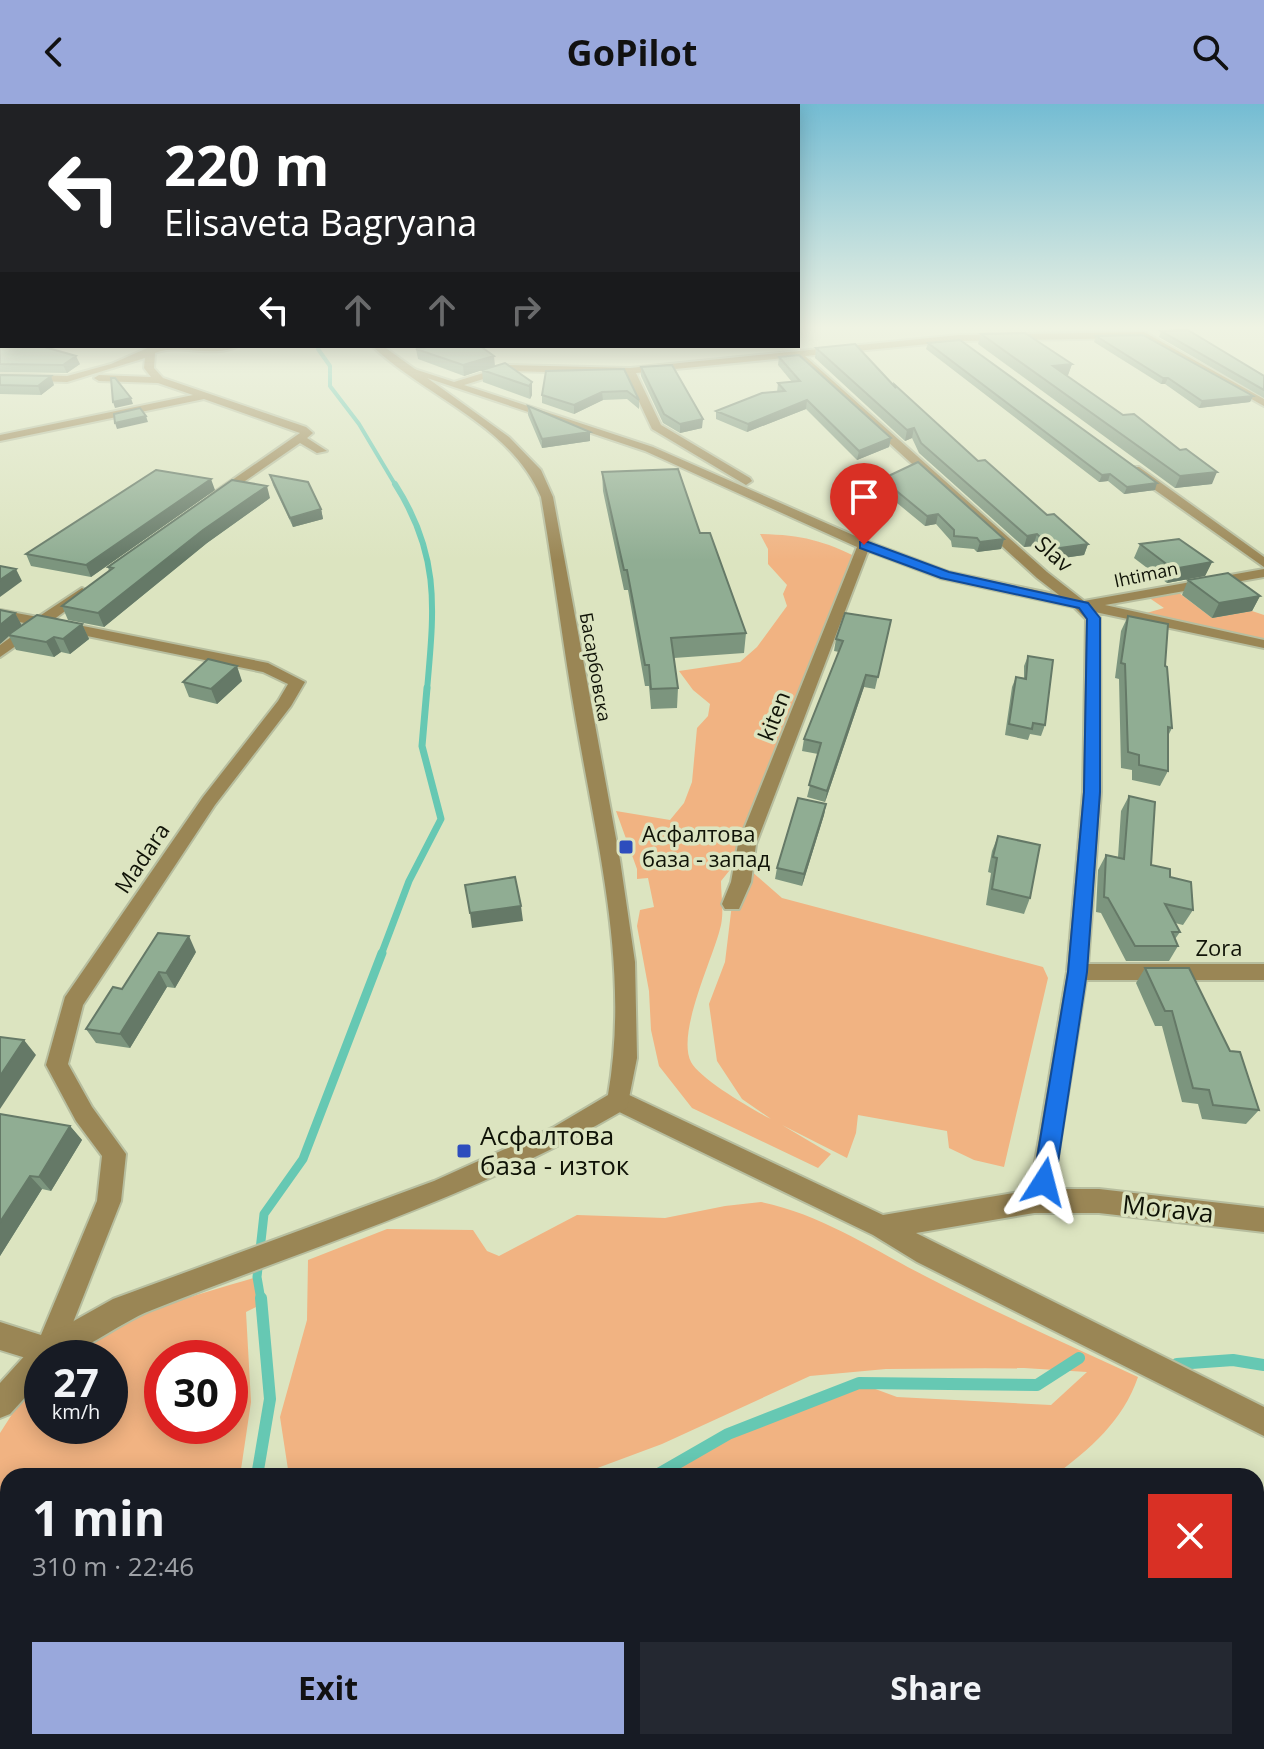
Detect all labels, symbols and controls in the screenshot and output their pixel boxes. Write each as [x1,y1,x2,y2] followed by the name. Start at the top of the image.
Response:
[567,28,697,77] text: GoPilot
[32,30,76,74] icon: back
[1188,30,1232,74] icon: search
[164,126,330,202] text: 220 m
[32,136,136,240] icon: left
[164,198,477,247] text: Elisaveta Bagryana
[252,288,296,332] icon: left
[336,288,380,332] icon: ahead
[420,288,464,332] icon: ahead
[504,288,548,332] icon: right
[830,463,898,545] pin
[842,475,886,519] icon: arrive
[1029,528,1080,578] street label: Slav
[1112,556,1180,592] street label: Ihtiman
[575,610,617,723] street label: Басарбовска
[750,687,796,745] street label: kiten
[107,816,176,899] street label: Madara
[642,818,770,873] place label: Асфалтова база - запад
[617,838,635,856] marker: Асфалтова база - запад
[1195,932,1243,962] street label: Zora
[480,1117,630,1183] place label: Асфалтова база - изток
[1002,1140,1086,1224] position arrow
[455,1142,473,1160] marker: Асфалтова база - изток
[1121,1185,1216,1231] street label: Morava
[144,1340,248,1444] speed limit sign: 30
[53,1354,99,1409] text: 27
[52,1398,100,1425] text: km/h
[32,1485,165,1550] text: 1 min
[1148,1494,1232,1578] button: close
[32,1548,194,1584] text: 310 m · 22:46
[32,1642,624,1734] button: Exit
[640,1642,1232,1734] button: Share

